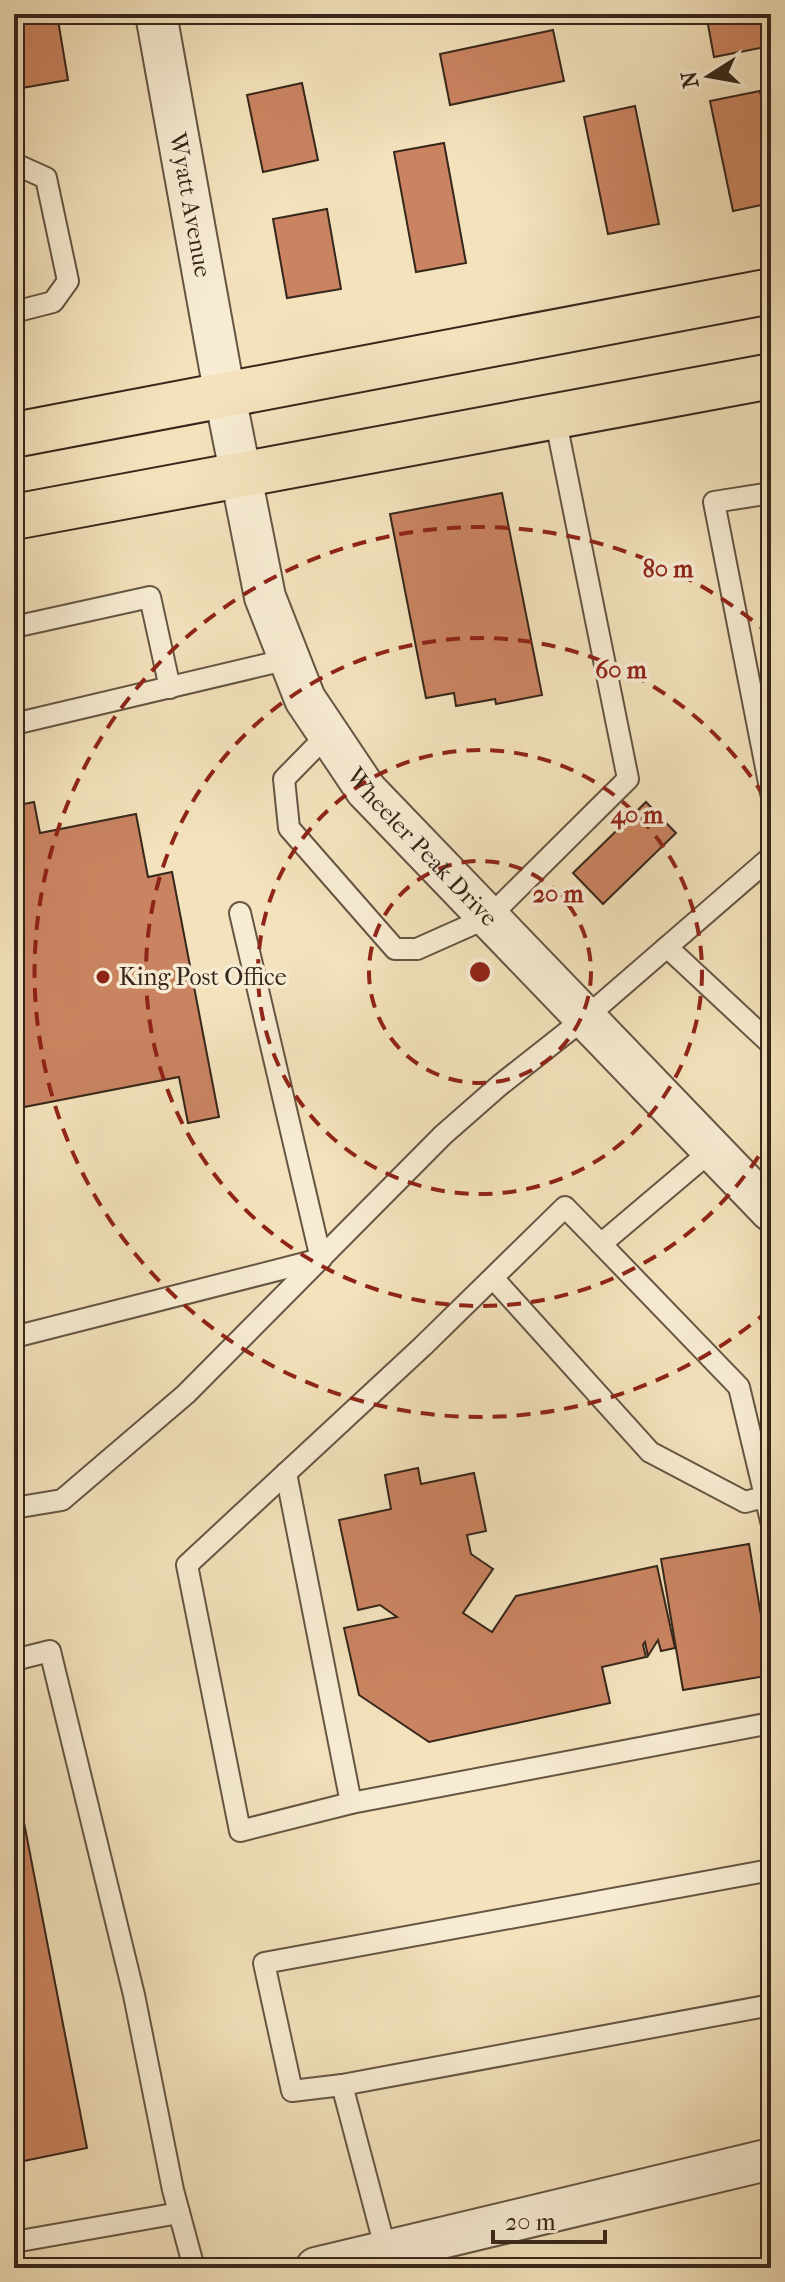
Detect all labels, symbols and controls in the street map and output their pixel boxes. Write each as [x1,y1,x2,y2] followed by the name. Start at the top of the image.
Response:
[669,36,749,116] north arrow
[676,69,705,90] text: N
[164,129,217,280] street label: Wyatt Avenue
[643,555,694,583] text: 80 m
[595,656,648,684] text: 60 m
[340,761,503,932] street label: Wheeler Peak Drive
[610,801,664,830] text: 40 m
[533,880,584,908] text: 20 m
[466,958,494,986] centre of rings
[119,963,287,991] place label: King Post Office
[94,968,112,986] marker: King Post Office
[493,2194,605,2244] scale bar
[505,2208,556,2236] text: 20 m

